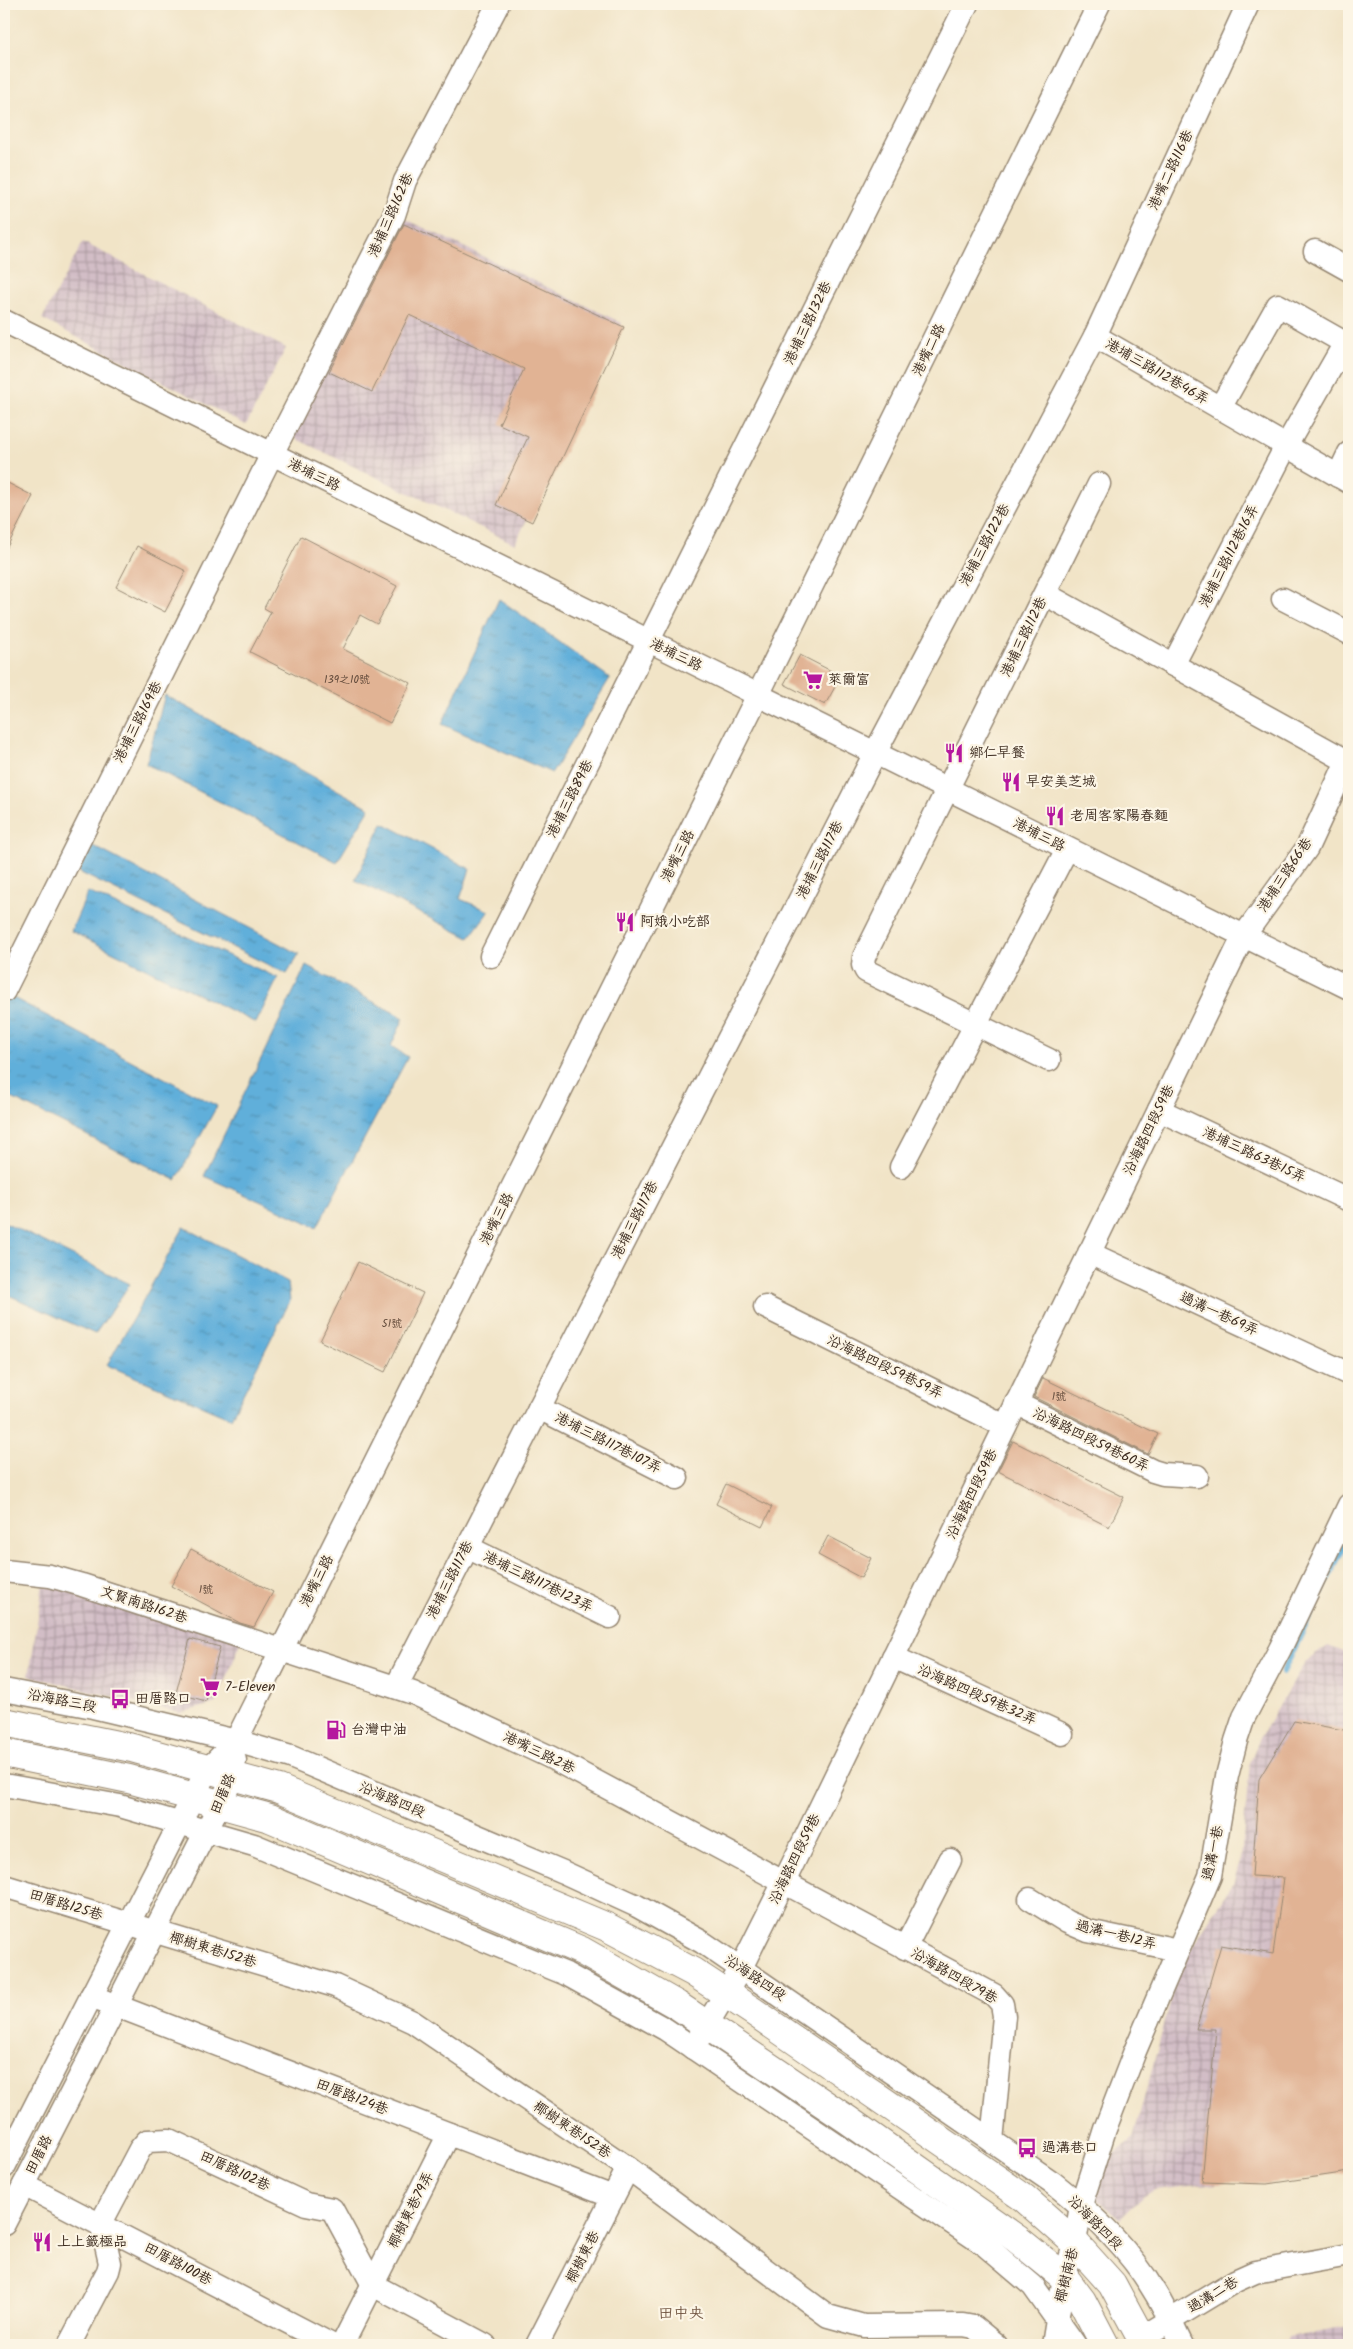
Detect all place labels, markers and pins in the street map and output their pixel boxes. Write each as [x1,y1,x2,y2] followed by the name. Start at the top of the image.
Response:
[802,669,824,691] supermarket icon: 萊爾富
[828,669,870,691] place label: 萊爾富
[943,742,965,764] restaurant icon: 鄉仁早餐
[969,742,1025,764] place label: 鄉仁早餐
[1000,771,1022,793] restaurant icon: 早安美芝城
[1026,771,1096,793] place label: 早安美芝城
[1044,805,1066,827] restaurant icon: 老周客家陽春麵
[1070,805,1168,827] place label: 老周客家陽春麵
[614,911,636,933] restaurant icon: 阿娥小吃部
[640,911,710,933] place label: 阿娥小吃部
[199,1676,221,1698] supermarket icon: 7-Eleven
[225,1676,275,1698] place label: 7-Eleven
[109,1688,131,1710] bus stop icon: 田厝路口
[135,1688,191,1710] place label: 田厝路口
[325,1719,347,1741] fuel station icon: 台灣中油
[351,1719,407,1741] place label: 台灣中油
[1016,2137,1038,2159] bus stop icon: 過溝巷口
[1042,2137,1098,2159] place label: 過溝巷口
[31,2231,53,2253] restaurant icon: 上上籤極品
[57,2231,127,2253] place label: 上上籤極品

